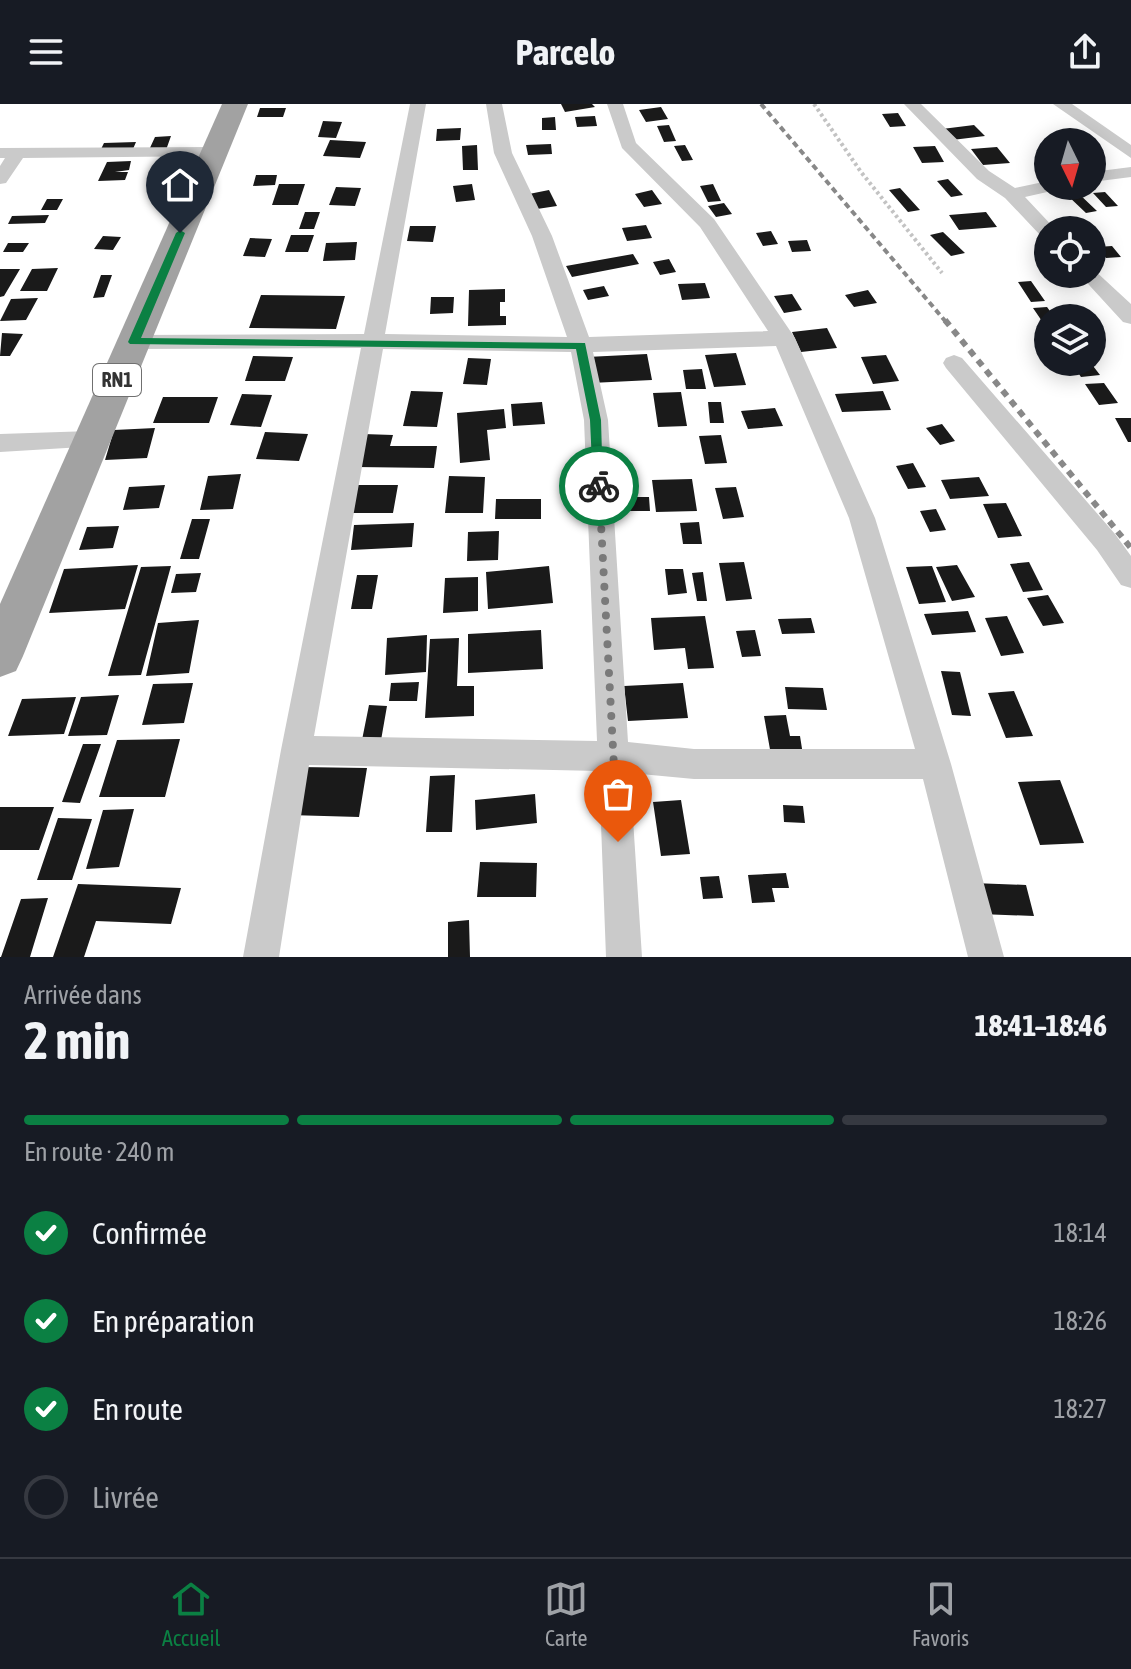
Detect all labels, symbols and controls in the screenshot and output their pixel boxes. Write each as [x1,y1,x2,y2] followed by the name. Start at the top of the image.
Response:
[24,30,68,74] icon: menu
[1063,30,1107,74] icon: share
[515,31,616,73] text: Parcelo
[1034,128,1106,200] north arrow
[1034,128,1106,376] map controls
[146,151,214,233] pin
[158,163,202,207] icon: home
[1034,216,1106,288] button: locate
[1034,304,1106,376] button: layers
[93,364,141,396] road number: RN1
[559,446,639,526] courier
[577,464,621,508] icon: bike
[584,760,652,842] pin
[596,772,640,816] icon: bag
[24,980,142,1010] text: Arrivée dans
[975,1008,1107,1042] text: 18:41–18:46
[24,1010,130,1070] text: 2 min
[24,1137,174,1167] text: En route · 240 m
[24,1211,68,1255] icon: check
[92,1216,207,1250] text: Confirmée
[1053,1218,1107,1248] text: 18:14
[24,1299,68,1343] icon: check
[92,1304,255,1338] text: En préparation
[1053,1306,1107,1336] text: 18:26
[24,1387,68,1431] icon: check
[92,1392,183,1426] text: En route
[1053,1394,1107,1424] text: 18:27
[92,1480,159,1514] text: Livrée
[162,1577,220,1651] tab: Accueil
[544,1577,588,1651] tab: Carte
[912,1577,969,1651] tab: Favoris

